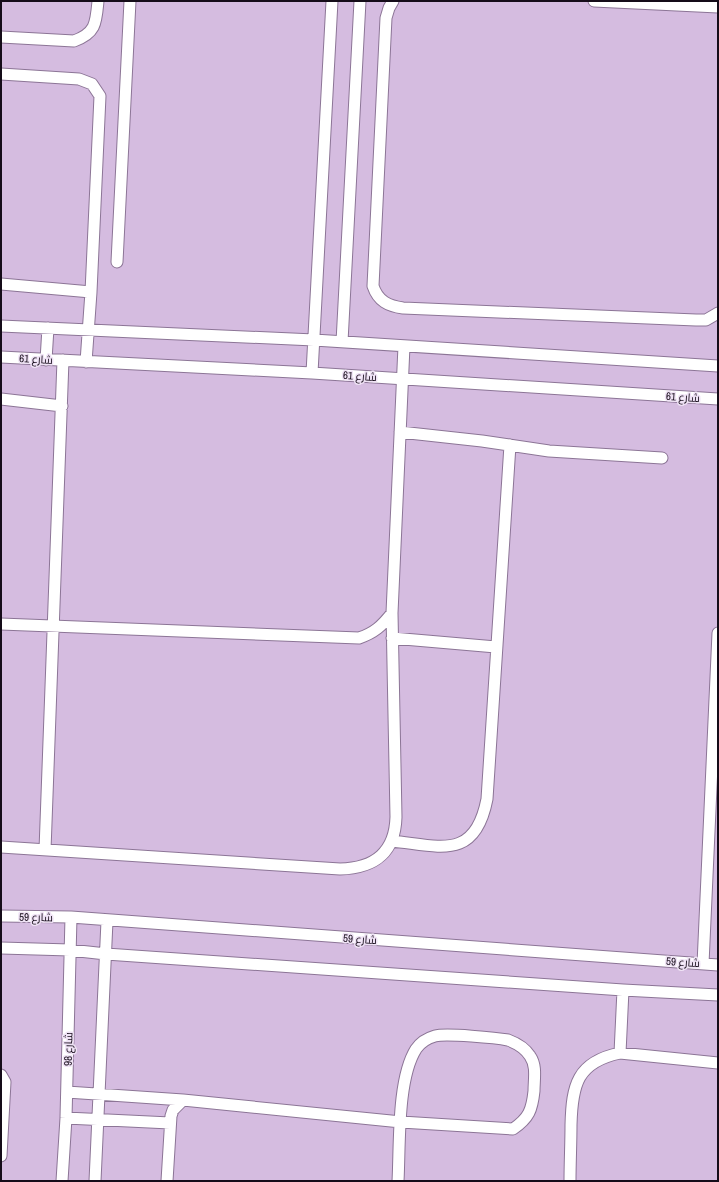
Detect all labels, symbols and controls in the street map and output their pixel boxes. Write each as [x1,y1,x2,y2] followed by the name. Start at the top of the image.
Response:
[19,351,53,368] street label: شارع 61
[343,368,377,385] street label: شارع 61
[666,389,700,406] street label: شارع 61
[19,910,53,925] street label: شارع 59
[343,931,377,948] street label: شارع 59
[666,954,700,971] street label: شارع 59
[61,1032,76,1066] street label: شارع 98

